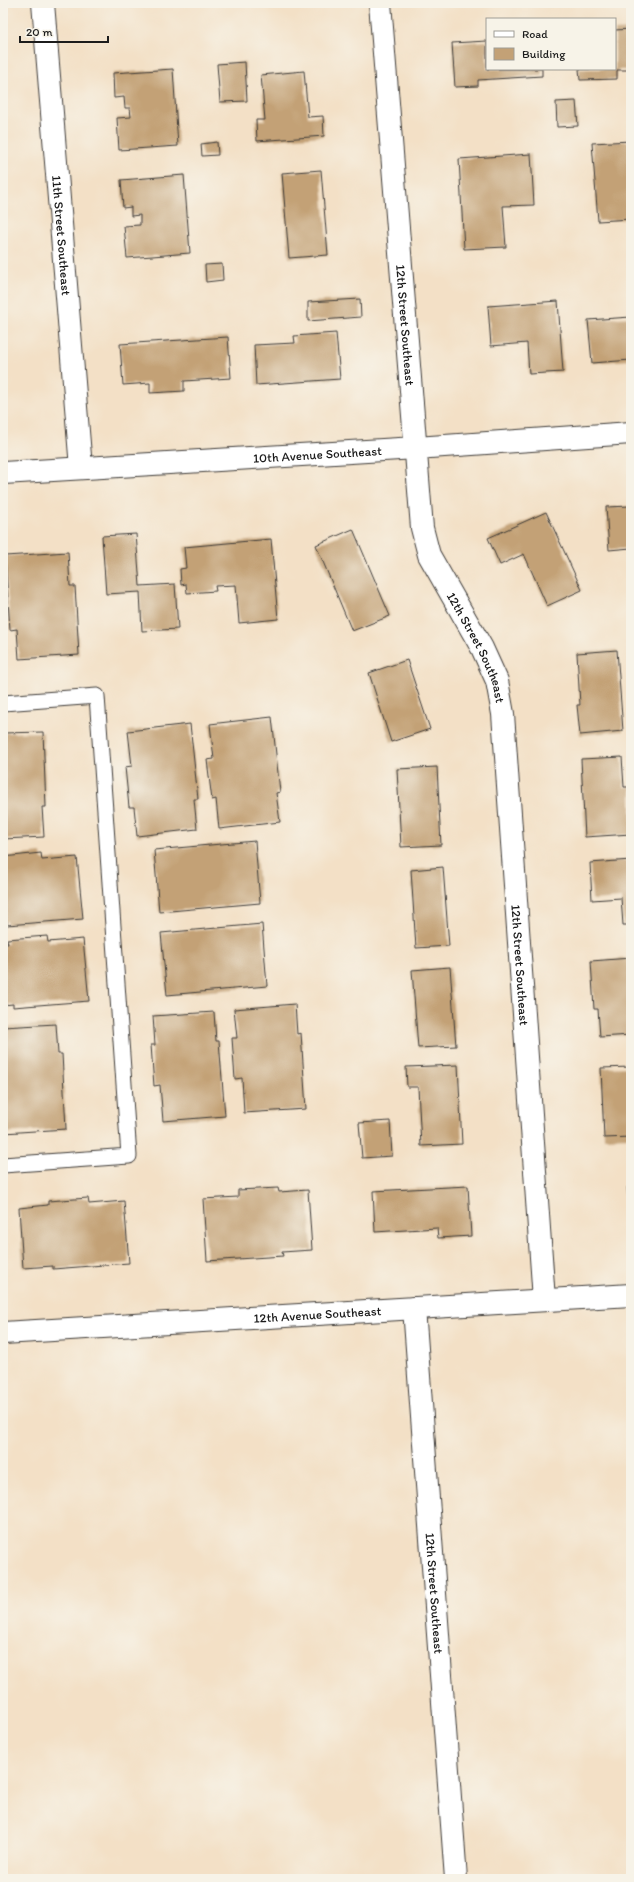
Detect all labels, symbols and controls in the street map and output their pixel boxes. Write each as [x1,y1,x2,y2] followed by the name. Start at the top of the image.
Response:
[20,18,108,44] scale bar
[486,18,616,70] legend
[26,25,53,39] text: 20 m
[522,27,548,41] text: Road
[522,47,566,61] text: Building
[50,174,74,296] street label: 11th Street Southeast
[393,264,418,386] street label: 12th Street Southeast
[252,443,382,465] street label: 10th Avenue Southeast
[444,589,508,704] street label: 12th Street Southeast
[509,904,532,1026] street label: 12th Street Southeast
[253,1303,382,1325] street label: 12th Avenue Southeast
[423,1532,447,1655] street label: 12th Street Southeast

